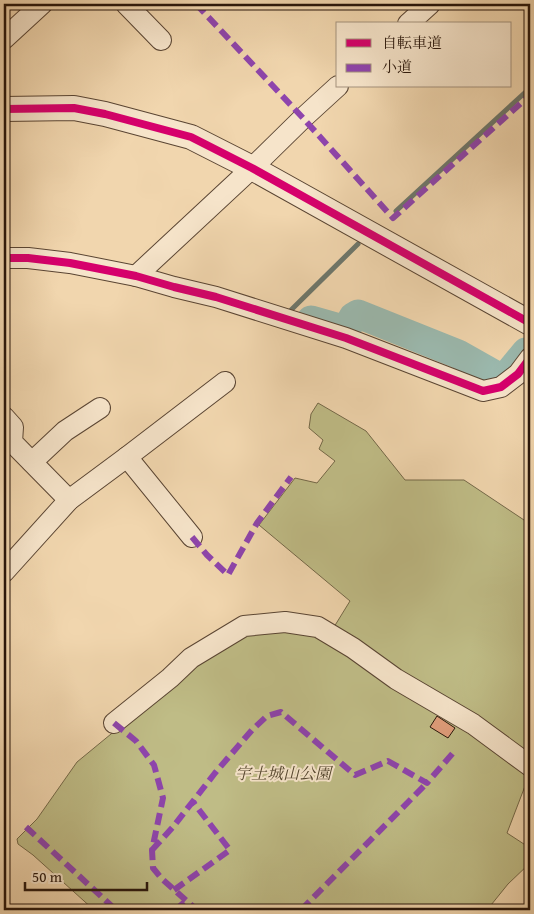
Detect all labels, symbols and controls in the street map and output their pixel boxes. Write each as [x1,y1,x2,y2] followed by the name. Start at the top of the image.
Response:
[336,22,512,88] legend
[382,32,442,53] text: 自転車道
[382,56,412,77] text: 小道
[235,761,334,785] park label: 宇土城山公園
[25,859,148,891] scale bar
[32,866,63,887] text: 50 m

